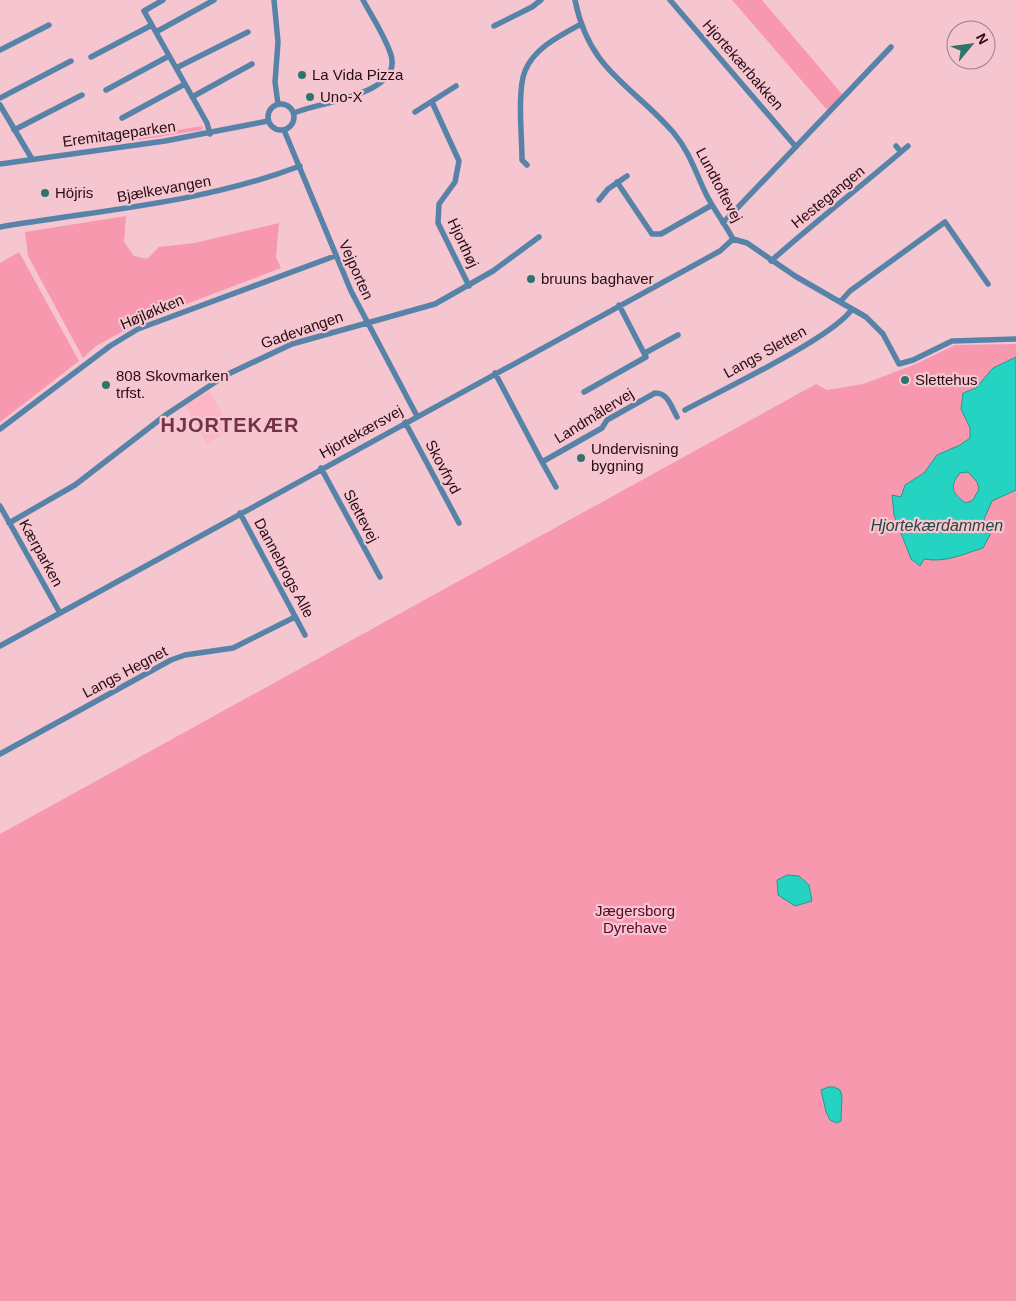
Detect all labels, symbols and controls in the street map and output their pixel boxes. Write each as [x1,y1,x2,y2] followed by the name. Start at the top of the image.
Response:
[699,16,787,113] street label: Hjortekærbakken
[946,20,996,70] north arrow
[973,30,992,47] text: N
[312,66,404,83] place label: La Vida Pizza
[296,69,308,81] marker: La Vida Pizza
[320,88,363,105] place label: Uno-X
[304,91,316,103] marker: Uno-X
[61,117,177,150] street label: Eremitageparken
[693,145,746,225] street label: Lundtoftevej
[788,162,868,231] street label: Hestegangen
[116,172,212,205] street label: Bjælkevangen
[55,184,93,201] place label: Höjris
[39,187,51,199] marker: Höjris
[445,215,482,270] street label: Hjorthøj
[336,237,377,302] street label: Vejporten
[541,270,654,287] place label: bruuns baghaver
[525,273,537,285] marker: bruuns baghaver
[117,291,186,333] street label: Højløkken
[258,308,345,352] street label: Gadevangen
[721,322,809,381] street label: Langs Sletten
[116,367,229,401] place label: 808 Skovmarken trfst.
[915,371,978,388] place label: Slettehus
[899,374,911,386] marker: Slettehus
[100,379,112,391] marker: 808 Skovmarken trfst.
[551,385,636,447] street label: Landmålervej
[316,402,405,461] street label: Hjortekærsvej
[160,414,300,436] district label: HJORTEKÆR
[422,437,465,497] street label: Skovfryd
[591,440,679,474] place label: Undervisning bygning
[575,452,587,464] marker: Undervisning bygning
[340,486,382,545] street label: Slettevej
[251,515,318,620] street label: Dannebrogs Alle
[16,516,67,589] street label: Kærparken
[871,517,1003,534] water label: Hjortekærdammen
[80,642,171,701] street label: Langs Hegnet
[595,902,675,936] park label: Jægersborg Dyrehave

